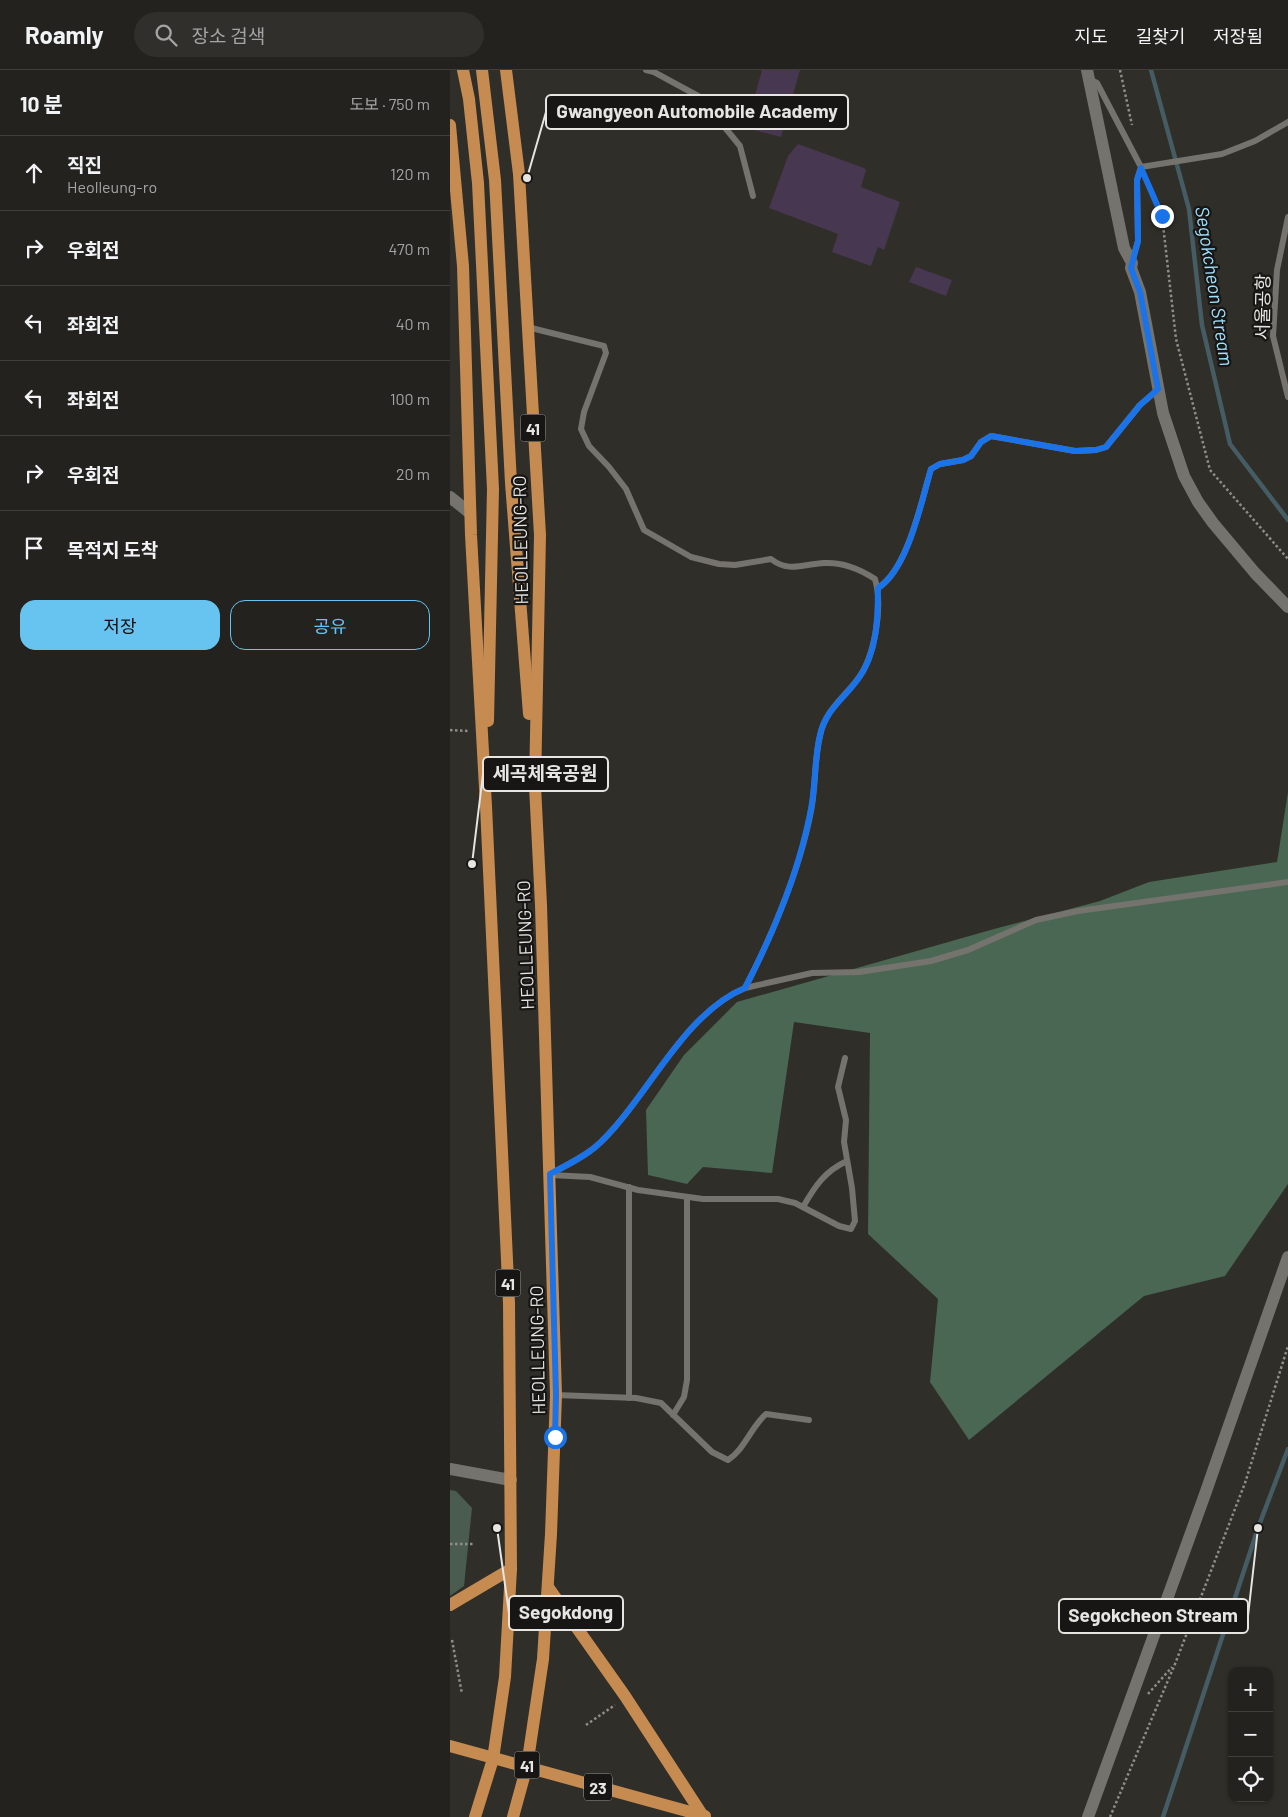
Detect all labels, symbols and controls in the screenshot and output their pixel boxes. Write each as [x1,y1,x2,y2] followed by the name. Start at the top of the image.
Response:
[134,12,484,57] search box
[25,20,104,49] text: Roamly
[152,21,180,49] icon: search
[192,24,265,47] text: 장소 검색
[1075,25,1108,47] text: 지도
[1136,25,1185,47] text: 길찾기
[1213,25,1263,47] text: 저장됨
[20,91,63,116] text: 10 분
[350,94,430,113] text: 도보 · 750 m
[546,95,848,129] callout: Gwangyeon Automobile Academy
[556,99,838,122] text: Gwangyeon Automobile Academy
[67,153,102,176] text: 직진
[20,159,48,187] icon: ahead
[390,164,430,183] text: 120 m
[67,177,157,196] text: Heolleung-ro
[1191,204,1239,368] water label: Segokcheon Stream
[1151,205,1174,228] route end
[20,234,48,262] icon: right
[67,238,119,261] text: 우회전
[389,239,430,258] text: 470 m
[1250,274,1274,340] street label: 서울공항
[20,309,48,337] icon: left
[67,313,119,336] text: 좌회전
[396,314,430,333] text: 40 m
[20,384,48,412] icon: left
[67,388,119,411] text: 좌회전
[390,389,430,408] text: 100 m
[520,414,546,442] road number: 41
[20,459,48,487] icon: right
[67,463,119,486] text: 우회전
[396,464,430,483] text: 20 m
[508,475,532,605] street label: HEOLLEUNG-RO
[20,534,48,562] icon: arrive
[67,538,158,561] text: 목적지 도착
[20,600,220,650] button: 저장
[230,600,430,650] button: 공유
[483,757,608,791] callout: 세곡체육공원
[493,761,597,784] text: 세곡체육공원
[512,880,538,1010] street label: HEOLLEUNG-RO
[496,1270,520,1296] road number: 41
[525,1285,549,1415] street label: HEOLLEUNG-RO
[544,1426,567,1449] route start
[509,1596,623,1630] callout: Segokdong
[1059,1599,1248,1633] callout: Segokcheon Stream
[519,1600,613,1623] text: Segokdong
[1068,1603,1238,1626] text: Segokcheon Stream
[1228,1667,1273,1802] map controls
[1228,1667,1273,1712] button: +
[1228,1712,1273,1757] button: −
[514,1752,540,1778] road number: 41
[1228,1757,1273,1802] button: locate
[584,1774,612,1800] road number: 23

